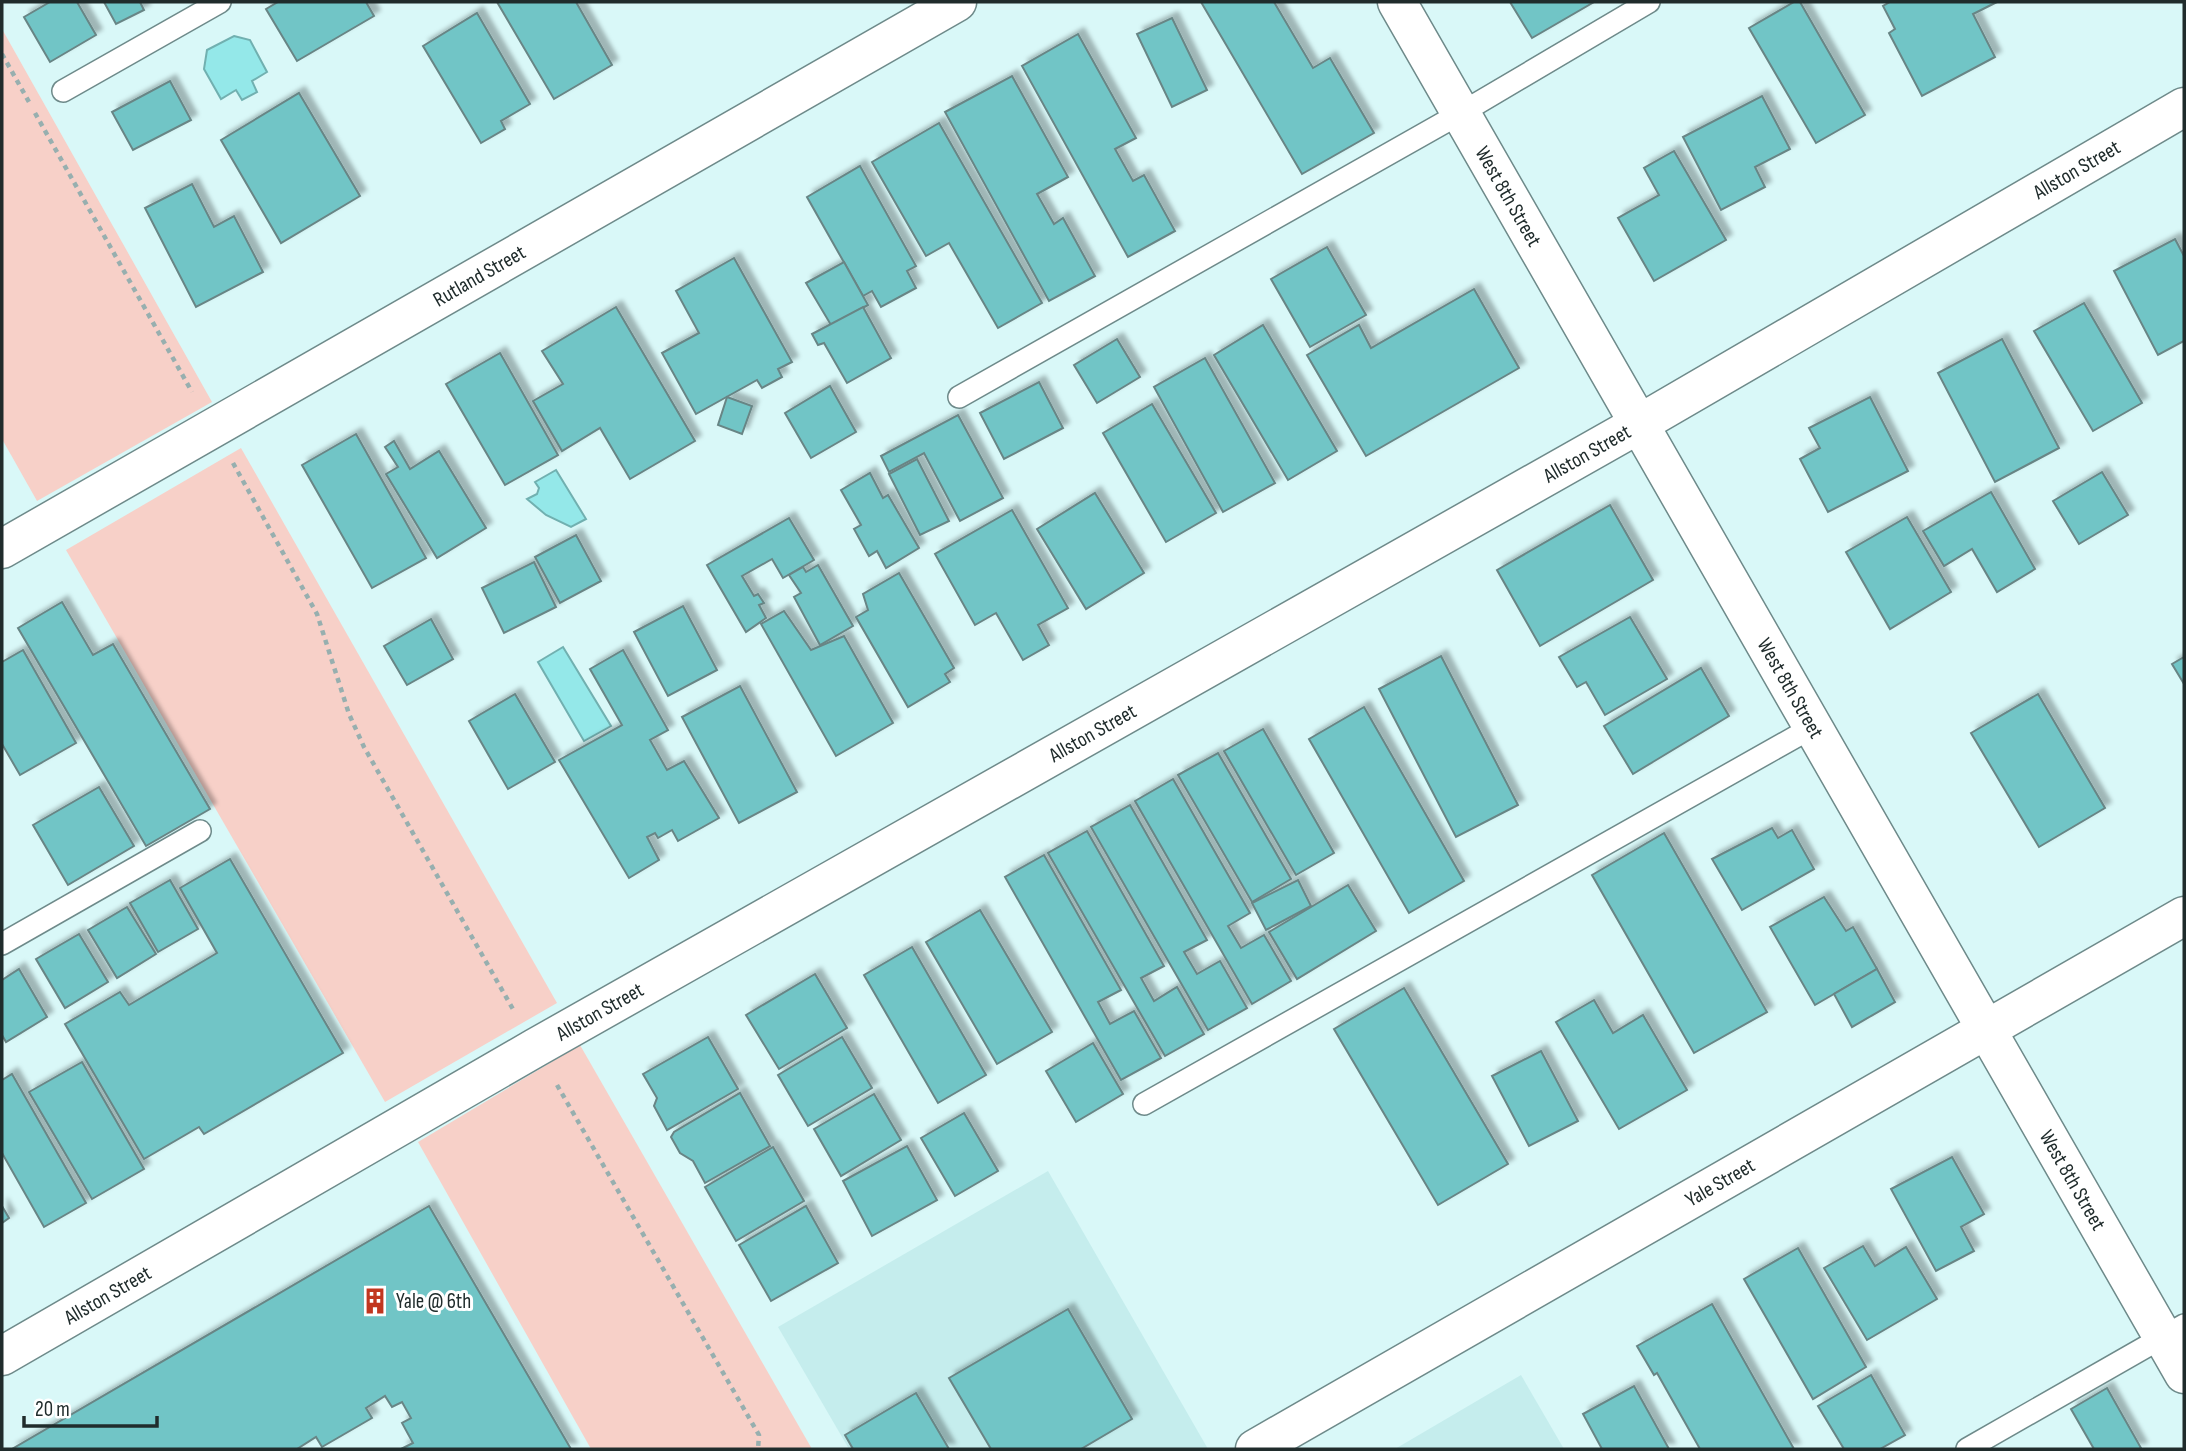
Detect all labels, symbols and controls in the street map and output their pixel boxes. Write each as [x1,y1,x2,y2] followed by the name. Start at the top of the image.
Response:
[2028,135,2125,205] street label: Allston Street
[1469,142,1547,251] street label: West 8th Street
[429,240,530,312] street label: Rutland Street
[1538,419,1635,489] street label: Allston Street
[1752,634,1829,743] street label: West 8th Street
[1044,699,1141,768] street label: Allston Street
[551,977,648,1047] street label: Allston Street
[2034,1126,2111,1235] street label: West 8th Street
[1681,1153,1759,1212] street label: Yale Street
[59,1260,156,1331] street label: Allston Street
[360,1286,390,1316] building icon: Yale @ 6th
[396,1289,471,1314] place label: Yale @ 6th
[24,1384,158,1428] scale bar
[35,1397,70,1422] text: 20 m

